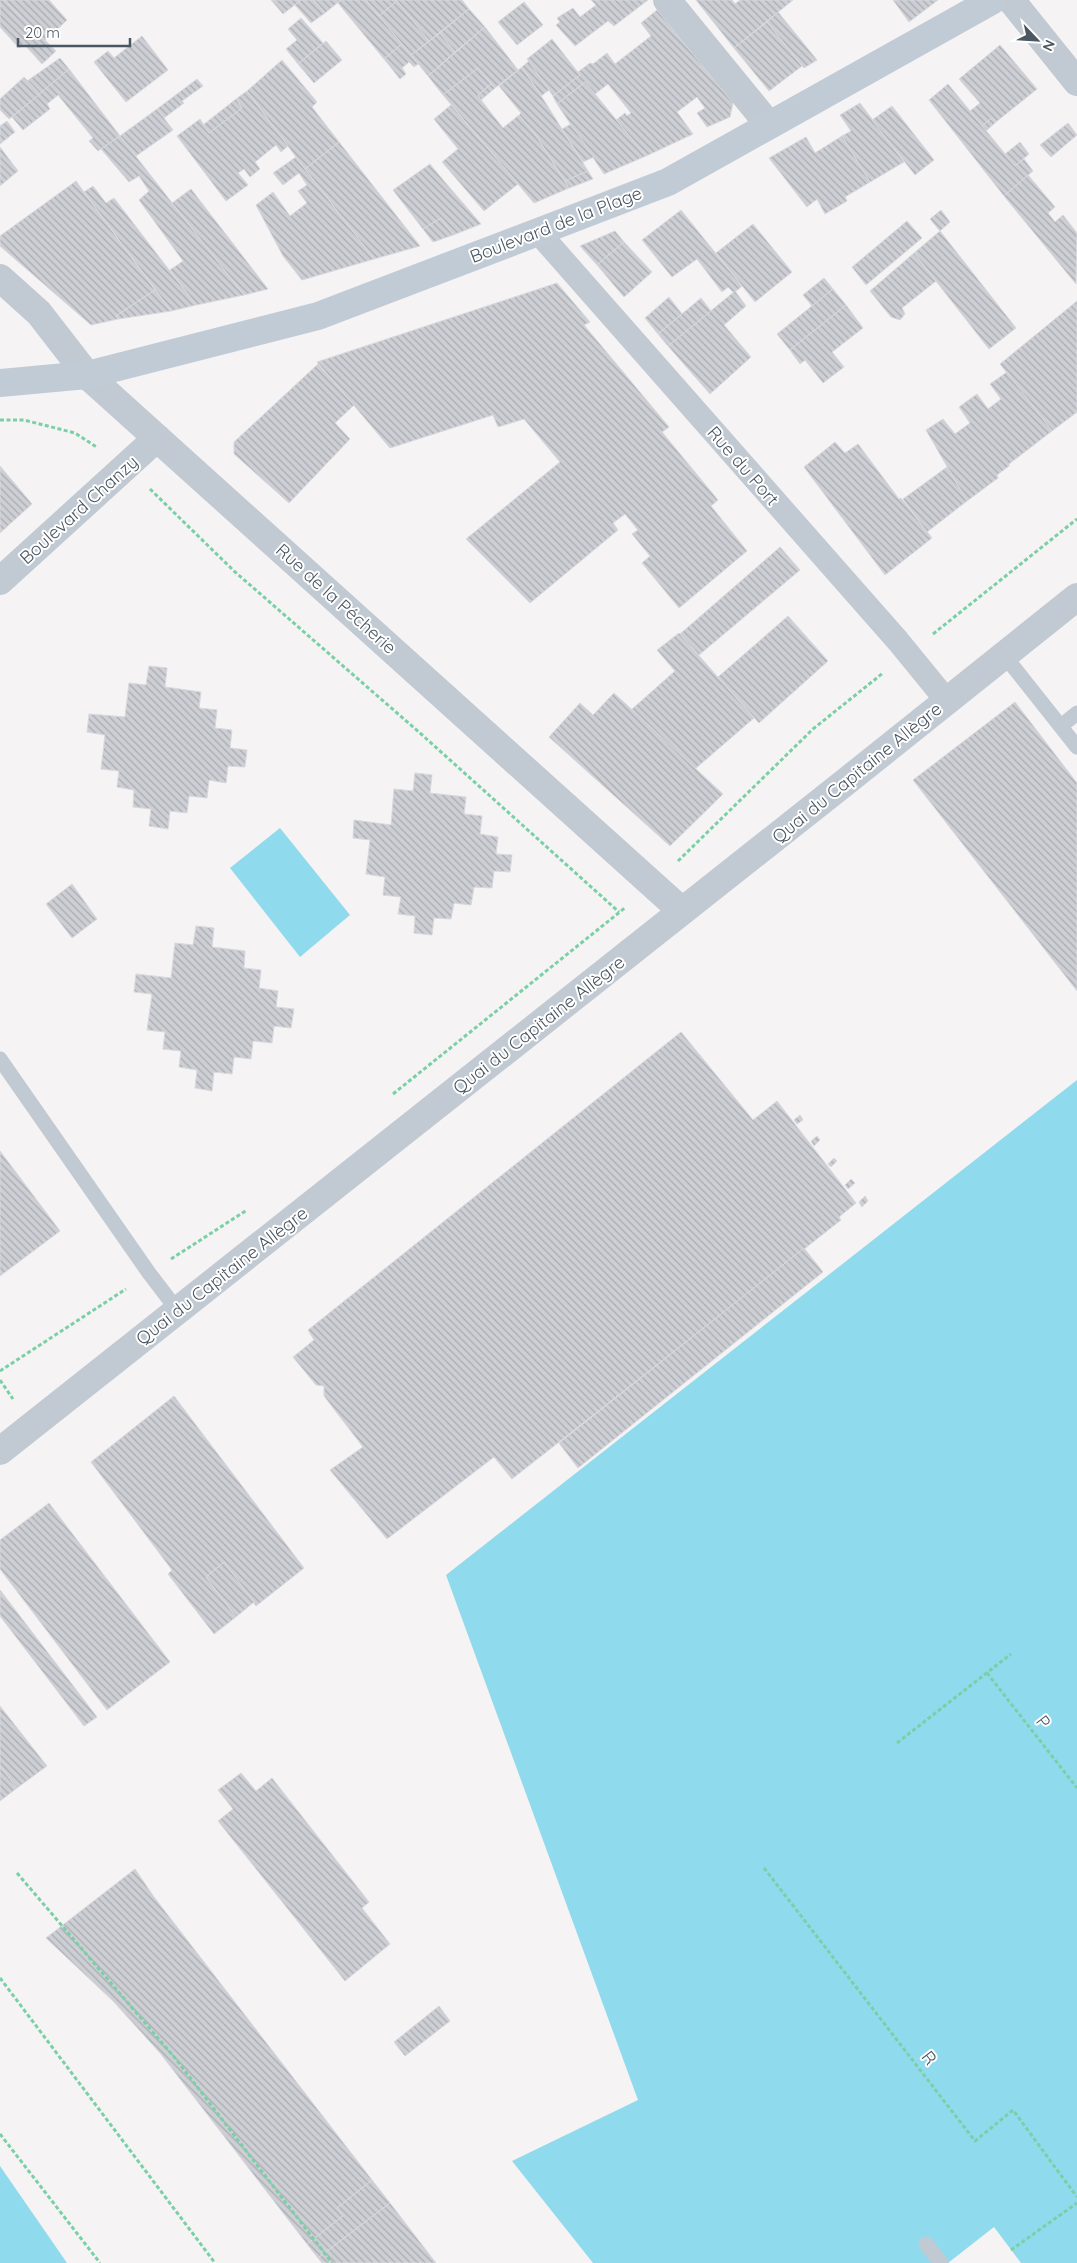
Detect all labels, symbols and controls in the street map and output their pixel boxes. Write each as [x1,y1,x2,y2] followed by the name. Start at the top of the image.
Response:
[18,15,130,47] scale bar
[1012,15,1062,65] north arrow
[25,23,60,42] text: 20 m
[1038,37,1059,54] text: N
[467,181,645,268] street label: Boulevard de la Plage
[703,421,784,510] street label: Rue du Port
[15,450,143,569] street label: Boulevard Chanzy
[271,538,401,659] street label: Rue de la Pécherie
[767,697,946,848] street label: Quai du Capitaine Allègre
[448,950,629,1099] street label: Quai du Capitaine Allègre
[131,1201,312,1350] street label: Quai du Capitaine Allègre
[1031,1710,1056,1733] street label: P
[917,2046,942,2070] street label: R

